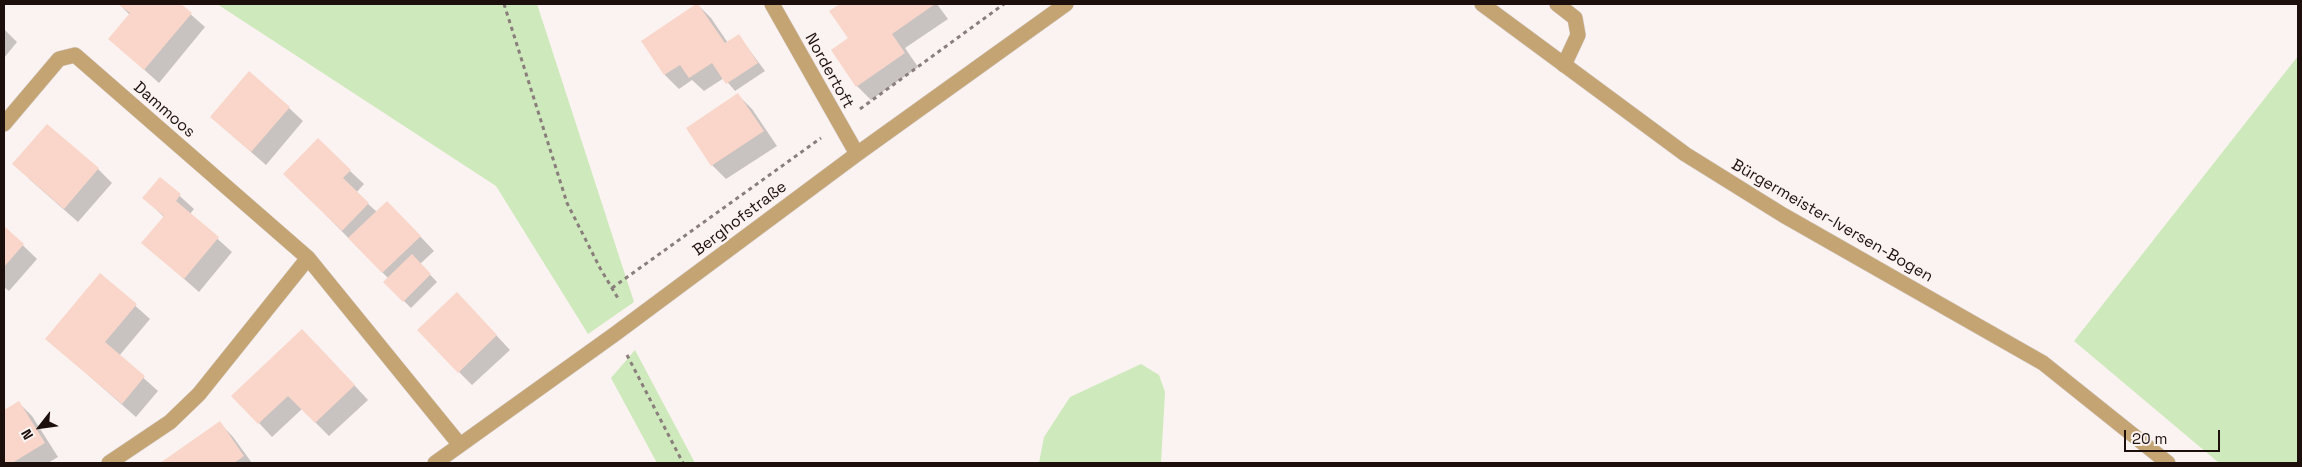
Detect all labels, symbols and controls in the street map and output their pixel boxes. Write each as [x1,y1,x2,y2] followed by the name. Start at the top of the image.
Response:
[801,30,857,112] street label: Nordertoft
[129,78,199,142] street label: Dammoos
[1728,155,1936,287] street label: Bürgermeister-Iversen-Bogen
[689,177,791,261] street label: Berghofstraße
[15,402,65,452] north arrow
[2127,420,2223,452] scale bar
[17,426,37,443] text: N
[2132,429,2167,448] text: 20 m

